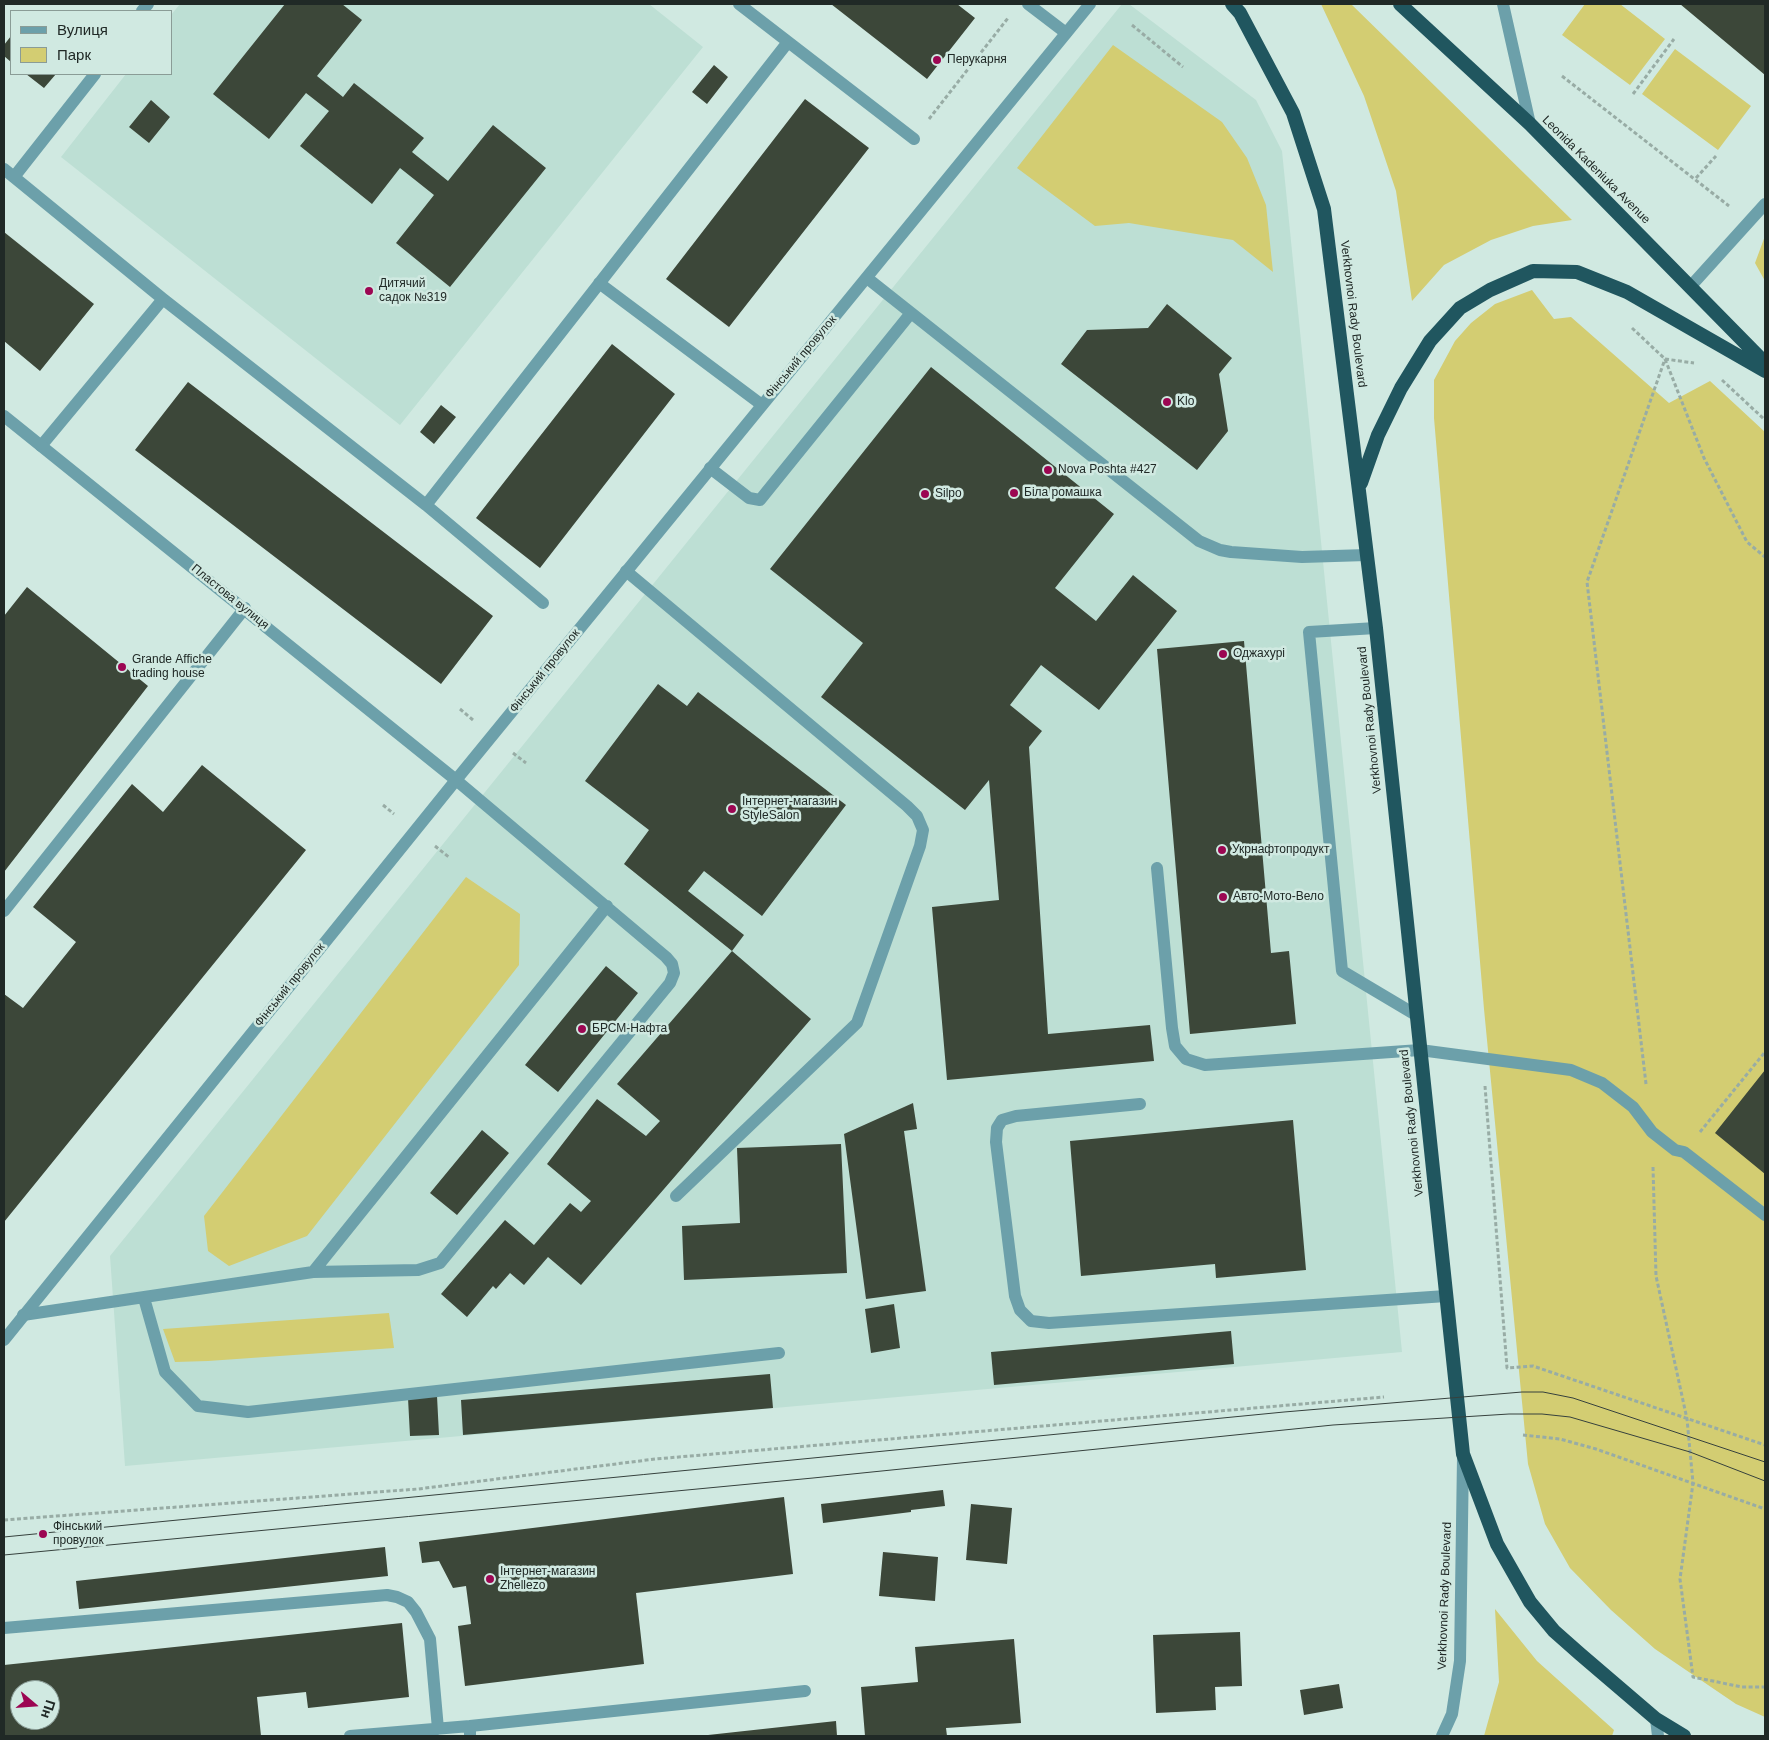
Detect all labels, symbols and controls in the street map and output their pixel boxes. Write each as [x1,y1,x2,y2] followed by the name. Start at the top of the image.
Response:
[10,10,172,75] legend
[57,21,108,38] text: Вулиця
[57,46,91,63] text: Парк
[947,53,1007,67] place label: Перукарня
[931,54,943,66] marker: Перукарня
[1539,113,1653,227] street label: Leonida Kadeniuka Avenue
[1337,240,1369,388] street label: Verkhovnoi Rady Boulevard
[379,277,447,305] place label: Дитячий садок №319
[363,285,375,297] marker: Дитячий садок №319
[762,313,840,401] street label: Фінський провулок
[1177,395,1194,409] place label: Klo
[1161,396,1173,408] marker: Klo
[1058,463,1157,477] place label: Nova Poshta #427
[1042,464,1054,476] marker: Nova Poshta #427
[1024,486,1102,500] place label: Біла ромашка
[935,487,962,501] place label: Silpo
[1008,487,1020,499] marker: Біла ромашка
[919,488,931,500] marker: Silpo
[188,561,272,633] street label: Пластова вулиця
[507,626,583,716] street label: Фінський провулок
[1355,646,1385,794] street label: Verkhovnoi Rady Boulevard
[1233,647,1285,661] place label: Оджахурі
[1217,648,1229,660] marker: Оджахурі
[132,653,212,681] place label: Grande Affiche trading house
[116,661,128,673] marker: Grande Affiche trading house
[742,795,837,823] place label: Інтернет-магазин StyleSalon
[726,803,738,815] marker: Інтернет-магазин StyleSalon
[1232,843,1329,857] place label: Укрнафтопродукт
[1216,844,1228,856] marker: Укрнафтопродукт
[1233,890,1324,904] place label: Авто-Мото-Вело
[1217,891,1229,903] marker: Авто-Мото-Вело
[252,940,328,1030] street label: Фінський провулок
[592,1022,667,1036] place label: БРСМ-Нафта
[576,1023,588,1035] marker: БРСМ-Нафта
[1397,1049,1427,1197] street label: Verkhovnoi Rady Boulevard
[53,1520,104,1548] place label: Фінський провулок
[1435,1522,1455,1670] street label: Verkhovnoi Rady Boulevard
[37,1528,49,1540] marker: Фінський провулок
[500,1565,595,1593] place label: Інтернет-магазин Zhellezo
[484,1573,496,1585] marker: Інтернет-магазин Zhellezo
[10,1680,60,1730] north arrow
[38,1698,59,1721] text: Пн

